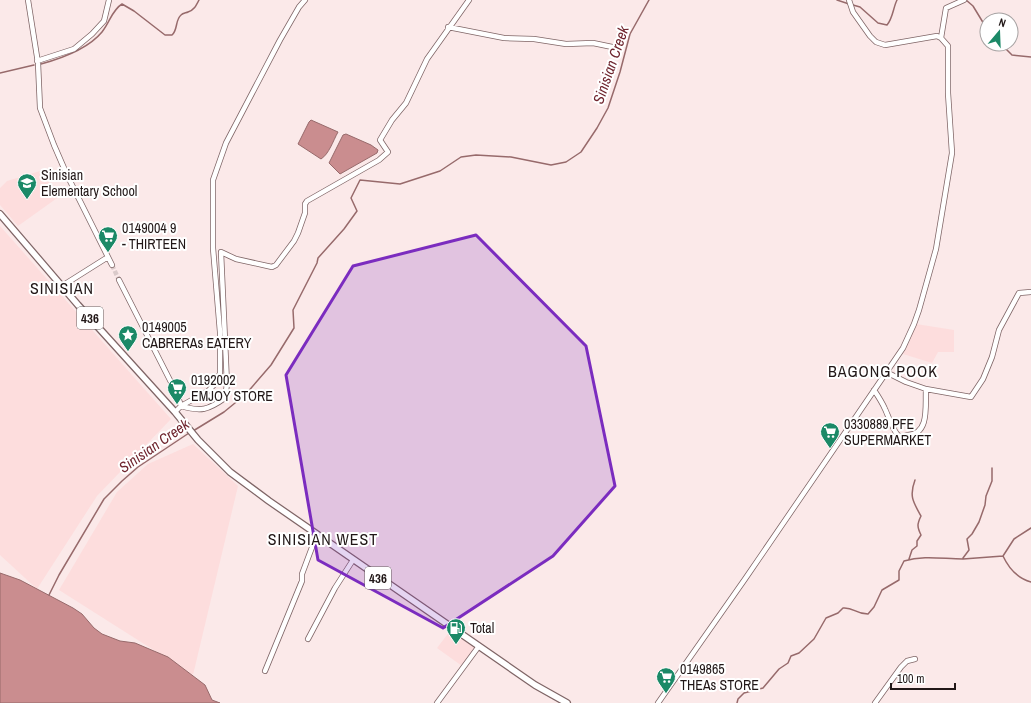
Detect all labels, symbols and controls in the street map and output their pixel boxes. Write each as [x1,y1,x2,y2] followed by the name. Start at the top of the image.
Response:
[979,12,1019,52] north arrow
[997,15,1008,30] text: N
[587,22,634,107] water label: Sinisian Creek
[41,166,137,200] place label: Sinisian Elementary School
[16,172,38,200] school or university icon: Sinisian Elementary School
[122,219,186,253] place label: 0149004 9 - THIRTEEN
[97,225,119,253] supermarket icon: 0149004 9 - THIRTEEN
[30,277,94,299] district label: SINISIAN
[77,307,103,329] road number: 436
[142,318,252,352] place label: 0149005 CABRERAs EATERY
[117,324,139,352] place icon: 0149005 CABRERAs EATERY
[828,360,938,382] district label: BAGONG POOK
[191,371,273,405] place label: 0192002 EMJOY STORE
[166,377,188,405] supermarket icon: 0192002 EMJOY STORE
[114,413,194,478] water label: Sinisian Creek
[844,415,931,449] place label: 0330889 PFE SUPERMARKET
[819,421,841,449] supermarket icon: 0330889 PFE SUPERMARKET
[268,528,378,550] district label: SINISIAN WEST
[365,567,391,589] road number: 436
[445,617,467,645] fuel station icon: Total
[470,619,494,637] place label: Total
[680,660,759,694] place label: 0149865 THEAs STORE
[891,665,955,691] scale bar
[655,666,677,694] supermarket icon: 0149865 THEAs STORE
[897,671,924,687] text: 100 m

